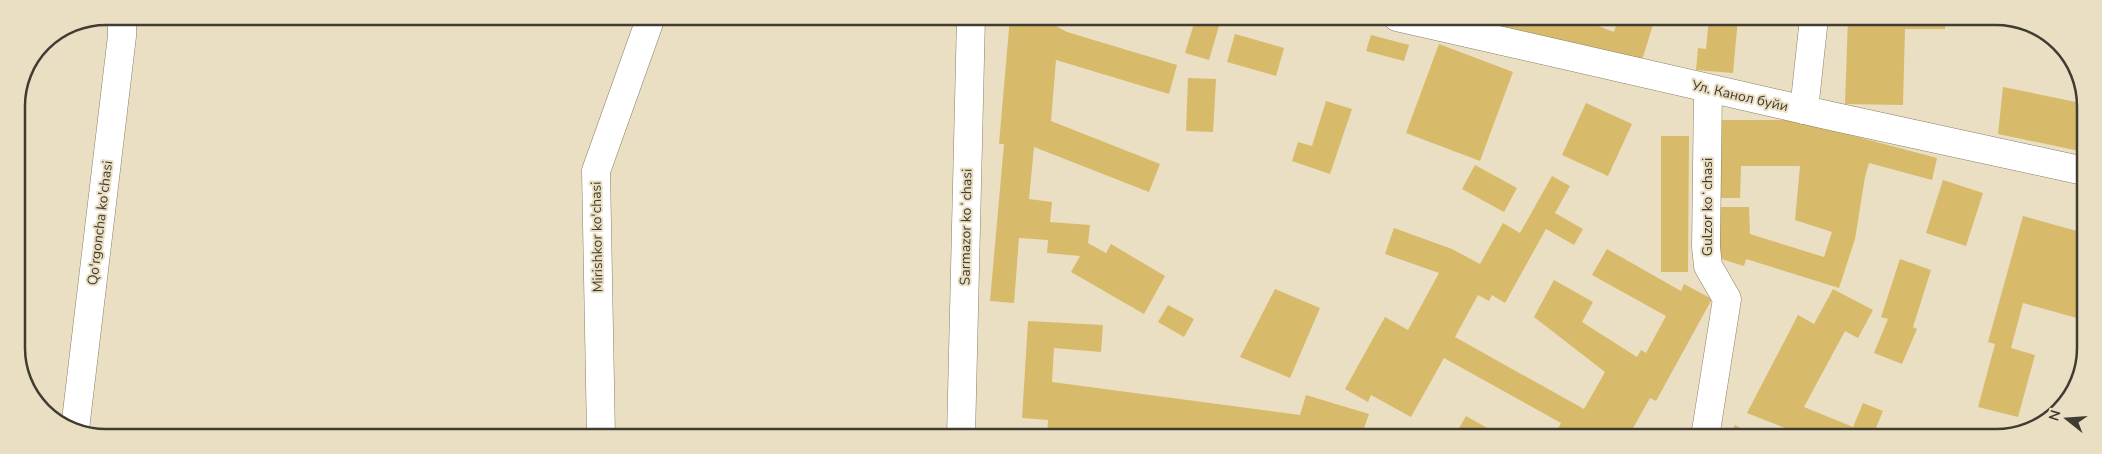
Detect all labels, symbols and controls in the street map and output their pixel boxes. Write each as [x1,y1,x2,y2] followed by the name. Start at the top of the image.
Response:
[1689,75,1790,116] street label: Ул. Канол буйи
[1698,158,1717,256] street label: Gulzor koʻchasi
[83,160,117,286] street label: Qo'rgoncha ko'chasi
[955,169,977,285] street label: Sarmazor koʻchasi
[587,181,607,293] street label: Mirishkor ko'chasi
[2042,394,2092,444] north arrow
[2044,408,2066,423] text: N

